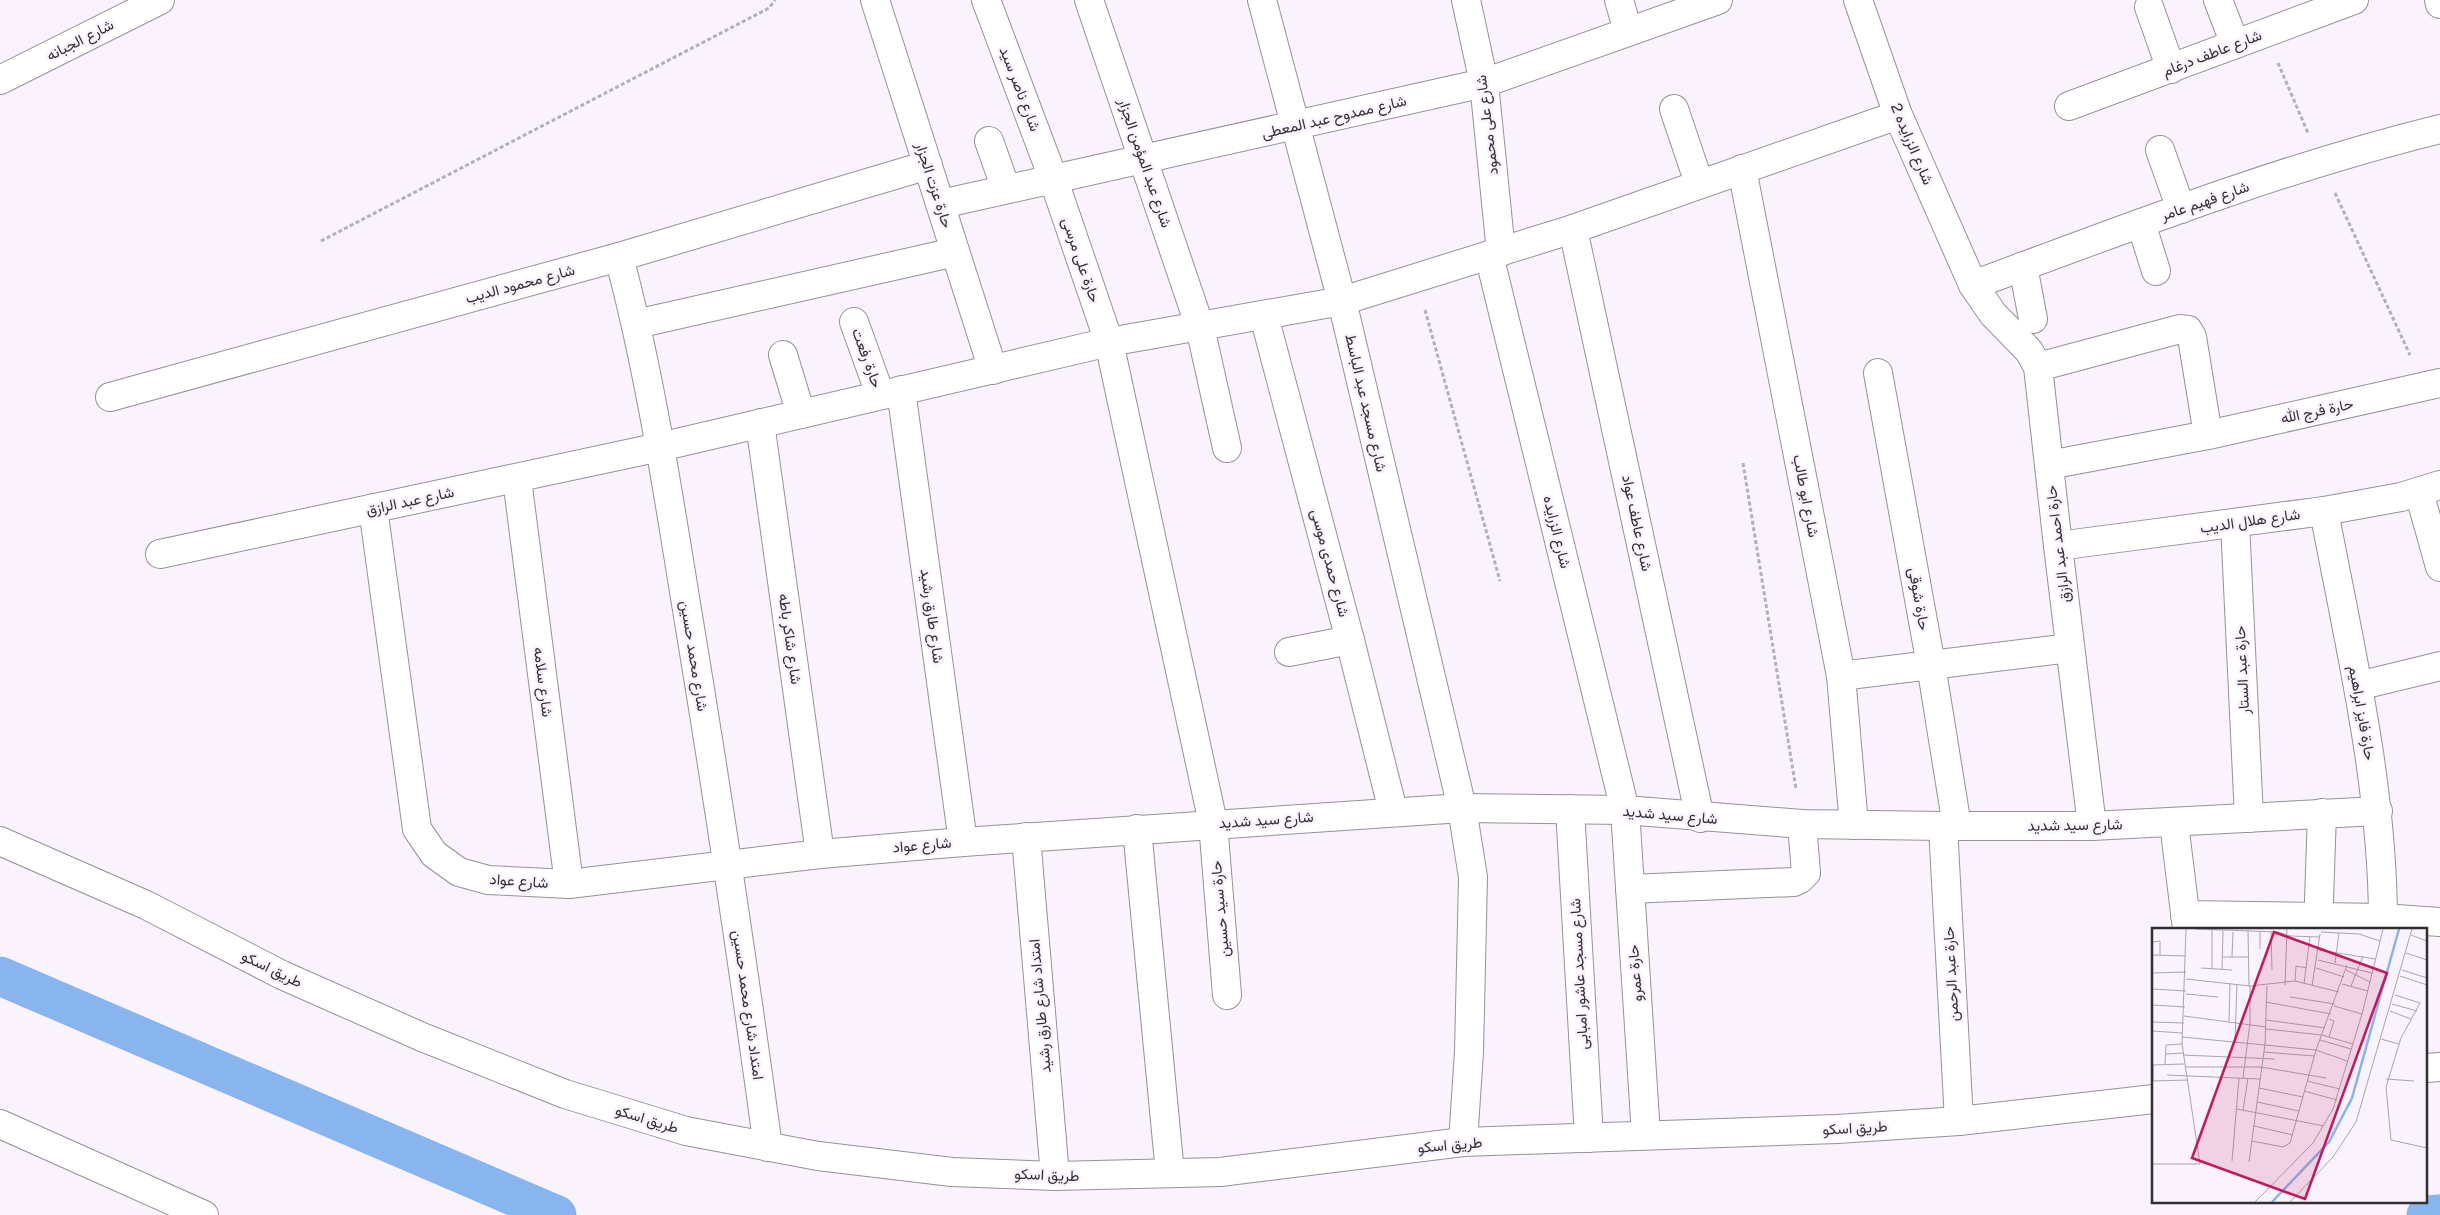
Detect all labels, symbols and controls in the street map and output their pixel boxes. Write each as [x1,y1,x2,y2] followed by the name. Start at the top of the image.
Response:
[43,15,118,66] street label: شارع الجبانه
[2160,26,2265,82] street label: شارع عاطف درغام
[994,44,1044,135] street label: شارع ناصر سيد
[1472,74,1504,176] street label: شارع على محمود
[1260,92,1409,144] street label: شارع ممدوح عبد المعطى
[1112,95,1176,231] street label: شارع عبد المؤمن الجزار
[1885,100,1937,188] street label: شارع الزرايده 2
[911,139,956,230] street label: حارة عزت الجزار
[2157,177,2252,227] street label: شارع فهيم عامر
[1057,215,1104,305] street label: حارة على مرسى
[463,261,577,309] street label: شارع محمود الديب
[848,326,886,390] street label: حارة رفعت
[1339,332,1391,474] street label: شارع مسجد عبد الباسط
[2279,395,2355,429] street label: حارة فرج الله
[1787,453,1823,539] street label: شارع ابو طالب
[1616,473,1656,573] street label: شارع عاطف عواد
[364,483,456,521] street label: شارع عبد الرازق
[2042,484,2074,604] street label: حارة احمد عبد الرازق
[1537,494,1575,571] street label: شارع الزرايده
[2199,505,2302,539] street label: شارع هلال الديب
[1305,507,1353,620] street label: شارع حمدى موسى
[1904,566,1933,632] street label: حارة شوقى
[914,567,948,665] street label: شارع طارق رشيد
[773,592,805,686] street label: شارع شاكر باطه
[674,599,712,713] street label: شارع محمد حسين
[2231,625,2253,716] street label: حارة عبد الستار
[528,646,556,718] street label: شارع سلامه
[2344,664,2379,762] street label: حارة فايز ابراهيم
[1622,802,1718,830] street label: شارع سيد شديد
[1218,808,1314,834] street label: شارع سيد شديد
[2027,815,2123,837] street label: شارع سيد شديد
[892,833,952,859] street label: شارع عواد
[1207,860,1234,958] street label: حارة سيد حسين
[489,870,549,894] street label: شارع عواد
[1566,898,1594,1050] street label: شارع مسجد عاشور امبابى
[1940,926,1963,1022] street label: حارة عبد الرحمن
[2152,928,2428,1202] inset map
[727,929,767,1081] street label: امتداد شارع محمد حسين
[1025,938,1057,1074] street label: امتداد شارع طارق رشيد
[1624,944,1646,1002] street label: حارة عمرو
[238,947,305,992] street label: طريق اسكو
[613,1101,681,1138] street label: طريق اسكو
[1822,1117,1888,1140] street label: طريق اسكو
[1417,1133,1484,1158] street label: طريق اسكو
[1014,1165,1080,1186] street label: طريق اسكو

